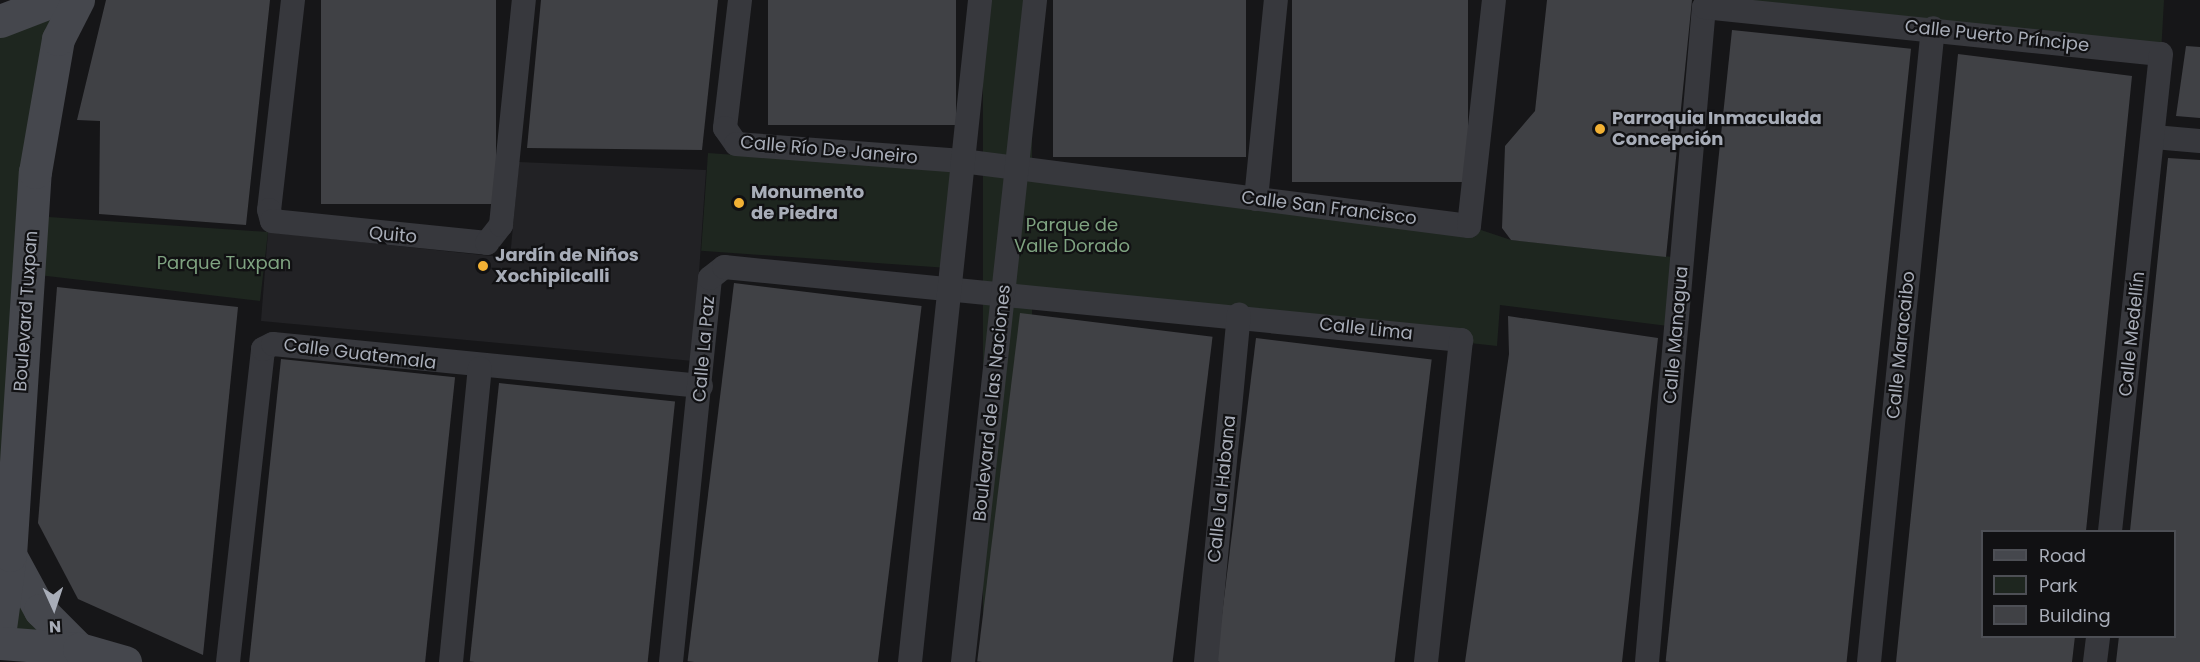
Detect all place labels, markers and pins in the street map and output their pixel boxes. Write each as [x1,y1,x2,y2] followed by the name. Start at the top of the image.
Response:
[1612,108,1822,150] place label: Parroquia Inmaculada Concepción
[1593,122,1607,136] marker: Parroquia Inmaculada Concepción
[751,182,864,224] place label: Monumento de Piedra
[732,196,746,210] marker: Monumento de Piedra
[495,245,639,288] place label: Jardín de Niños Xochipilcalli
[476,259,490,273] marker: Jardín de Niños Xochipilcalli

